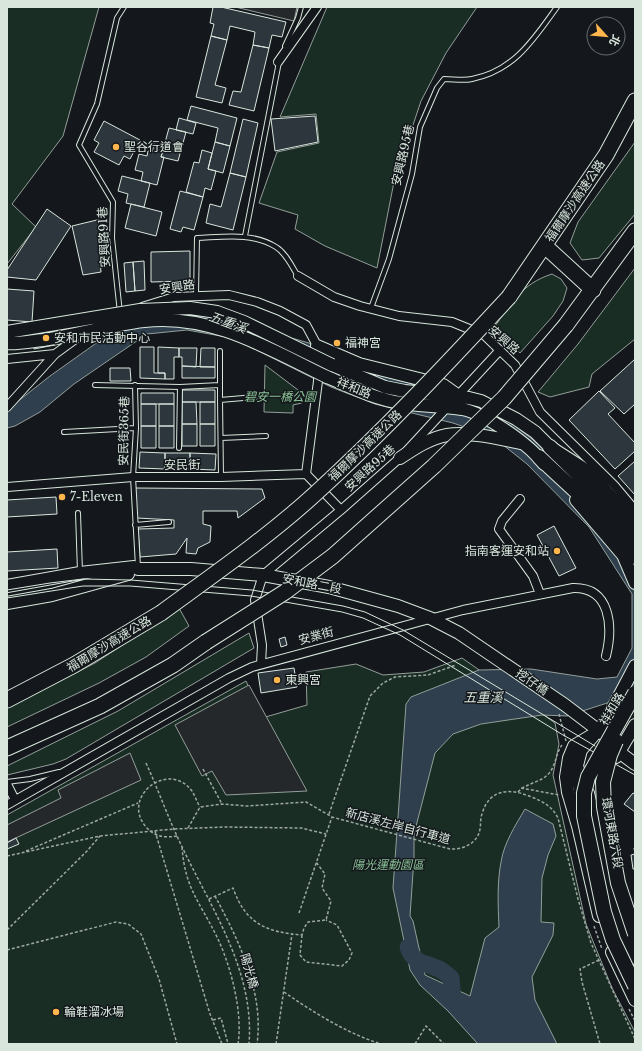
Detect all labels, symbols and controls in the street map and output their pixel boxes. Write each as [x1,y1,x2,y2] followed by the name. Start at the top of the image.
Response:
[586,16,626,56] north arrow
[606,32,624,49] text: 北
[388,123,417,187] street label: 安興路95巷
[124,139,184,154] place label: 聖谷行道會
[111,142,121,152] marker: 聖谷行道會
[542,157,608,245] street label: 福爾摩沙高速公路
[94,206,113,268] street label: 安興路91巷
[158,276,196,297] street label: 安興路
[207,308,251,338] water label: 五重溪
[486,322,523,357] street label: 安興路
[54,330,150,345] place label: 安和市民活動中心
[41,333,51,343] marker: 安和市民活動中心
[345,335,381,350] place label: 福神宮
[332,338,342,348] marker: 福神宮
[335,374,374,401] street label: 祥和路
[244,389,318,404] park label: 碧安一橋公園
[115,396,132,466] street label: 安民街365巷
[325,407,404,484] street label: 福爾摩沙高速公路
[341,441,398,494] street label: 安興路95巷
[164,457,200,472] street label: 安民街
[70,489,123,504] place label: 7-Eleven
[57,492,67,502] marker: 7-Eleven
[465,543,549,558] place label: 指南客運安和站
[552,546,562,556] marker: 指南客運安和站
[281,570,343,597] street label: 安和路二段
[64,612,154,675] street label: 福爾摩沙高速公路
[297,624,335,647] street label: 安業街
[513,665,551,698] street label: 挖仔橋
[285,672,321,687] place label: 東興宮
[272,675,282,685] marker: 東興宮
[463,689,504,706] water label: 五重溪
[596,689,627,728] street label: 祥和路
[599,796,626,870] street label: 環河東路六段
[344,804,452,847] street label: 新店溪左岸自行車道
[352,857,426,872] park label: 陽光運動園區
[237,951,262,990] street label: 陽光橋
[64,1004,124,1019] place label: 輪鞋溜冰場
[51,1007,61,1017] marker: 輪鞋溜冰場

